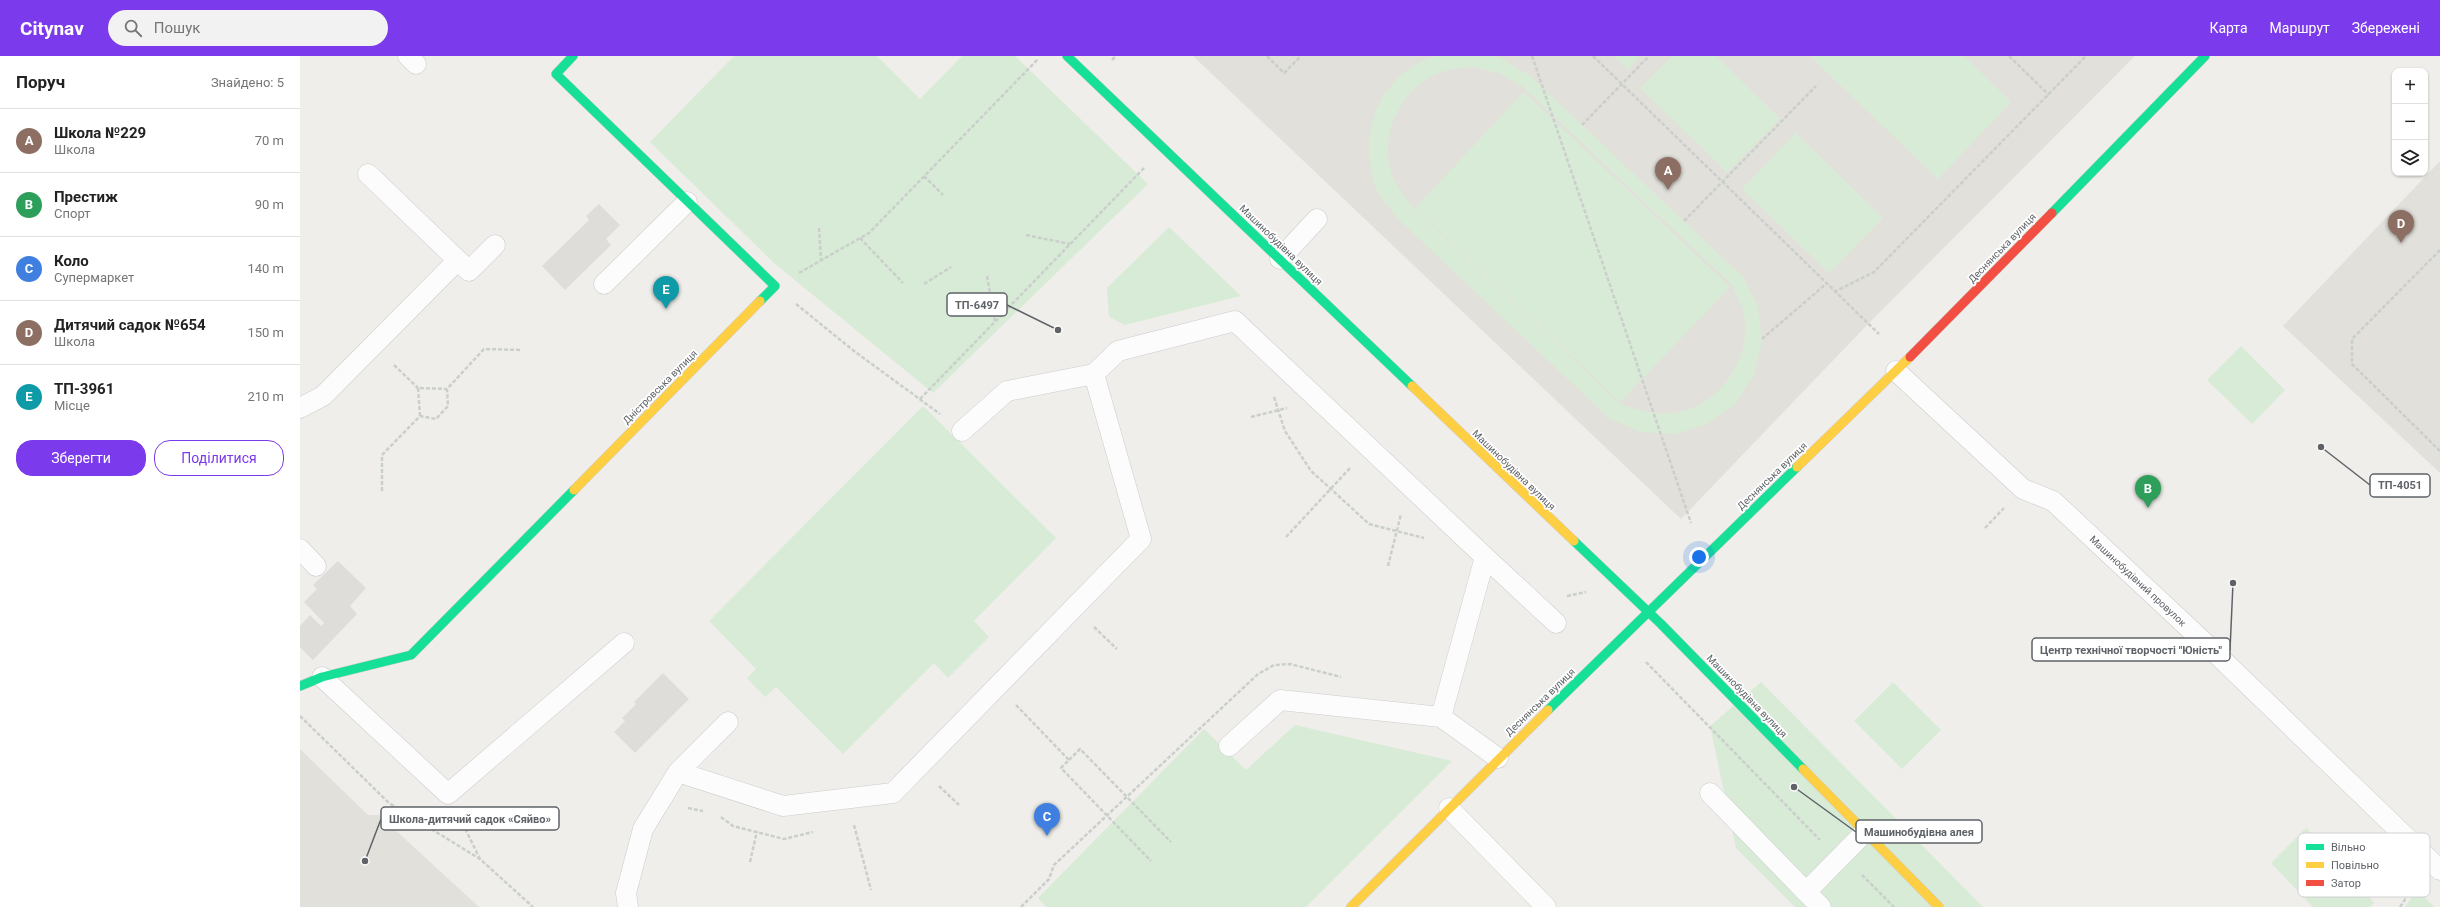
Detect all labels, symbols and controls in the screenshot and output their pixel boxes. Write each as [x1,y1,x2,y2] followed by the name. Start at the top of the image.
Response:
[108,10,388,46] search box
[20,17,84,40] text: Citynav
[122,17,144,39] icon: search
[154,19,200,37] text: Пошук
[2209,20,2248,36] text: Карта
[2270,20,2330,36] text: Маршрут
[2352,20,2420,36] text: Збережені
[2392,68,2428,176] map controls
[2392,68,2428,104] button: +
[16,72,65,92] text: Поруч
[211,75,284,90] text: Знайдено: 5
[2392,104,2428,140] button: −
[54,124,146,142] text: Школа №229
[25,133,33,148] text: A
[255,133,284,148] text: 70 m
[2392,140,2428,176] button: layers
[54,142,95,157] text: Школа
[1655,157,1681,190] pin: A
[54,188,118,206] text: Престиж
[25,197,33,212] text: B
[255,197,284,212] text: 90 m
[1237,203,1325,287] street label: Машинобудівна вулиця
[54,206,90,221] text: Спорт
[2388,210,2414,243] pin: D
[1966,211,2038,285] street label: Деснянська вулиця
[54,252,89,270] text: Коло
[25,261,33,276] text: C
[247,261,284,276] text: 140 m
[54,270,134,285] text: Супермаркет
[653,276,679,309] pin: E
[947,293,1007,316] callout: ТП-6497
[955,299,999,312] text: ТП-6497
[54,316,206,334] text: Дитячий садок №654
[25,325,33,340] text: D
[247,325,284,340] text: 150 m
[54,334,95,349] text: Школа
[621,348,699,426] street label: Дністровська вулиця
[54,380,114,398] text: ТП-3961
[25,389,33,404] text: E
[247,389,284,404] text: 210 m
[54,398,90,413] text: Місце
[1470,428,1558,512] street label: Машинобудівна вулиця
[16,440,146,476] button: Зберегти
[154,440,284,476] button: Поділитися
[1735,440,1809,512] street label: Деснянська вулиця
[2370,474,2430,497] callout: ТП-4051
[2135,475,2161,508] pin: B
[2378,479,2422,492] text: ТП-4051
[2088,533,2189,629] street label: Машинобудівний провулок
[1689,547,1709,567] your location
[2032,638,2230,661] callout: Центр технічної творчості "Юність"
[2040,644,2223,657] text: Центр технічної творчості "Юність"
[1705,652,1789,740] street label: Машинобудівна вулиця
[1503,666,1577,738] street label: Деснянська вулиця
[1034,803,1060,836] pin: C
[381,807,559,830] callout: Школа-дитячий садок «Сяйво»
[389,813,551,826] text: Школа-дитячий садок «Сяйво»
[1856,820,1982,843] callout: Машинобудівна алея
[1864,826,1974,839] text: Машинобудівна алея
[2298,833,2430,897] legend
[2331,841,2365,854] text: Вільно
[2331,859,2379,872] text: Повільно
[2331,877,2361,890] text: Затор

